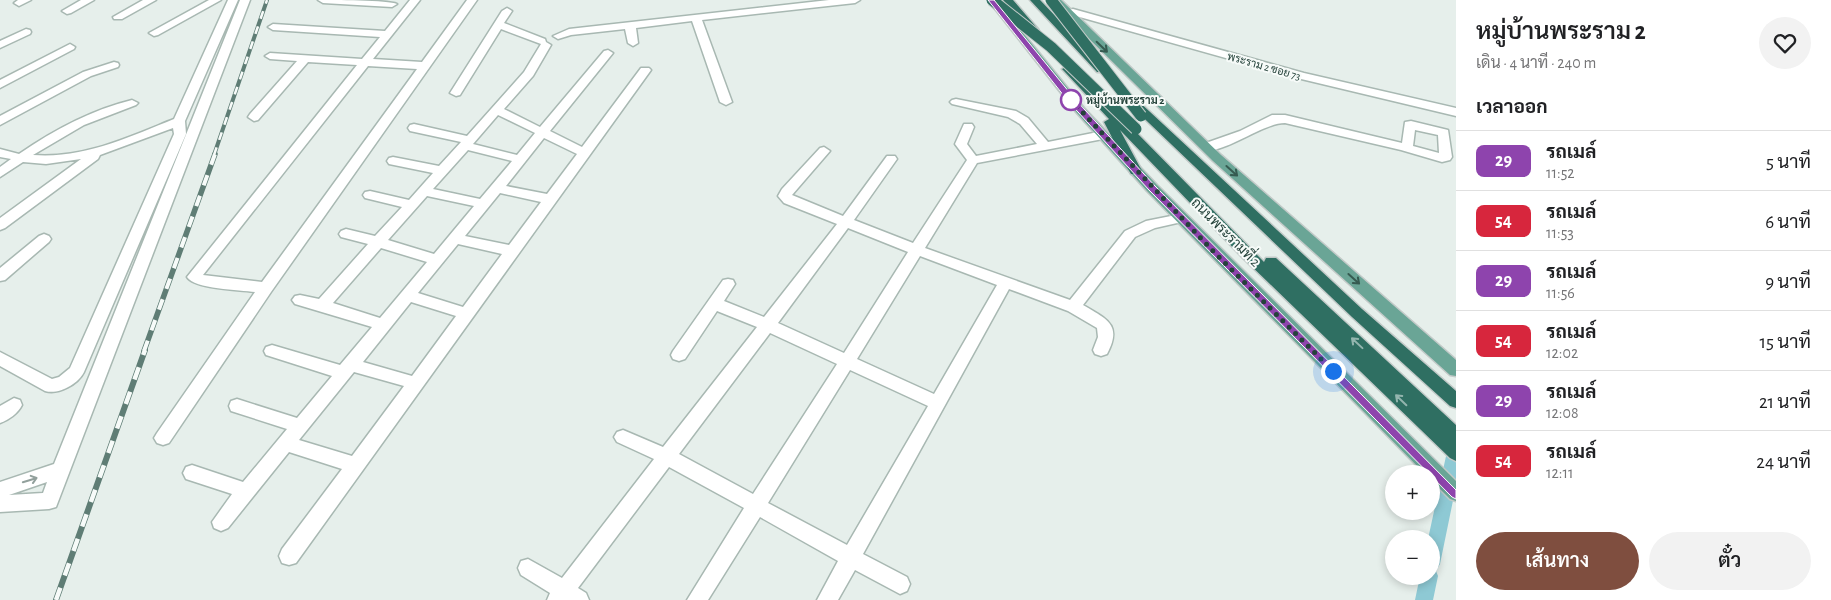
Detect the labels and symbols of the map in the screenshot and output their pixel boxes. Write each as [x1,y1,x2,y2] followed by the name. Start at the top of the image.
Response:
[1096,41,1109,53] one-way arrow
[1226,51,1302,82] street label: พระราม 2 ซอย 73
[1060,89,1082,111] marker: หมู่บ้านพระราม 2
[1086,92,1164,108] place label: หมู่บ้านพระราม 2
[1226,165,1239,177] one-way arrow
[1188,192,1266,270] street label: ถนนพระรามที่ 2
[1347,273,1360,285] one-way arrow
[1350,337,1363,349] one-way arrow
[1321,359,1346,384] your location
[1396,395,1408,407] one-way arrow
[22,474,38,484] one-way arrow

